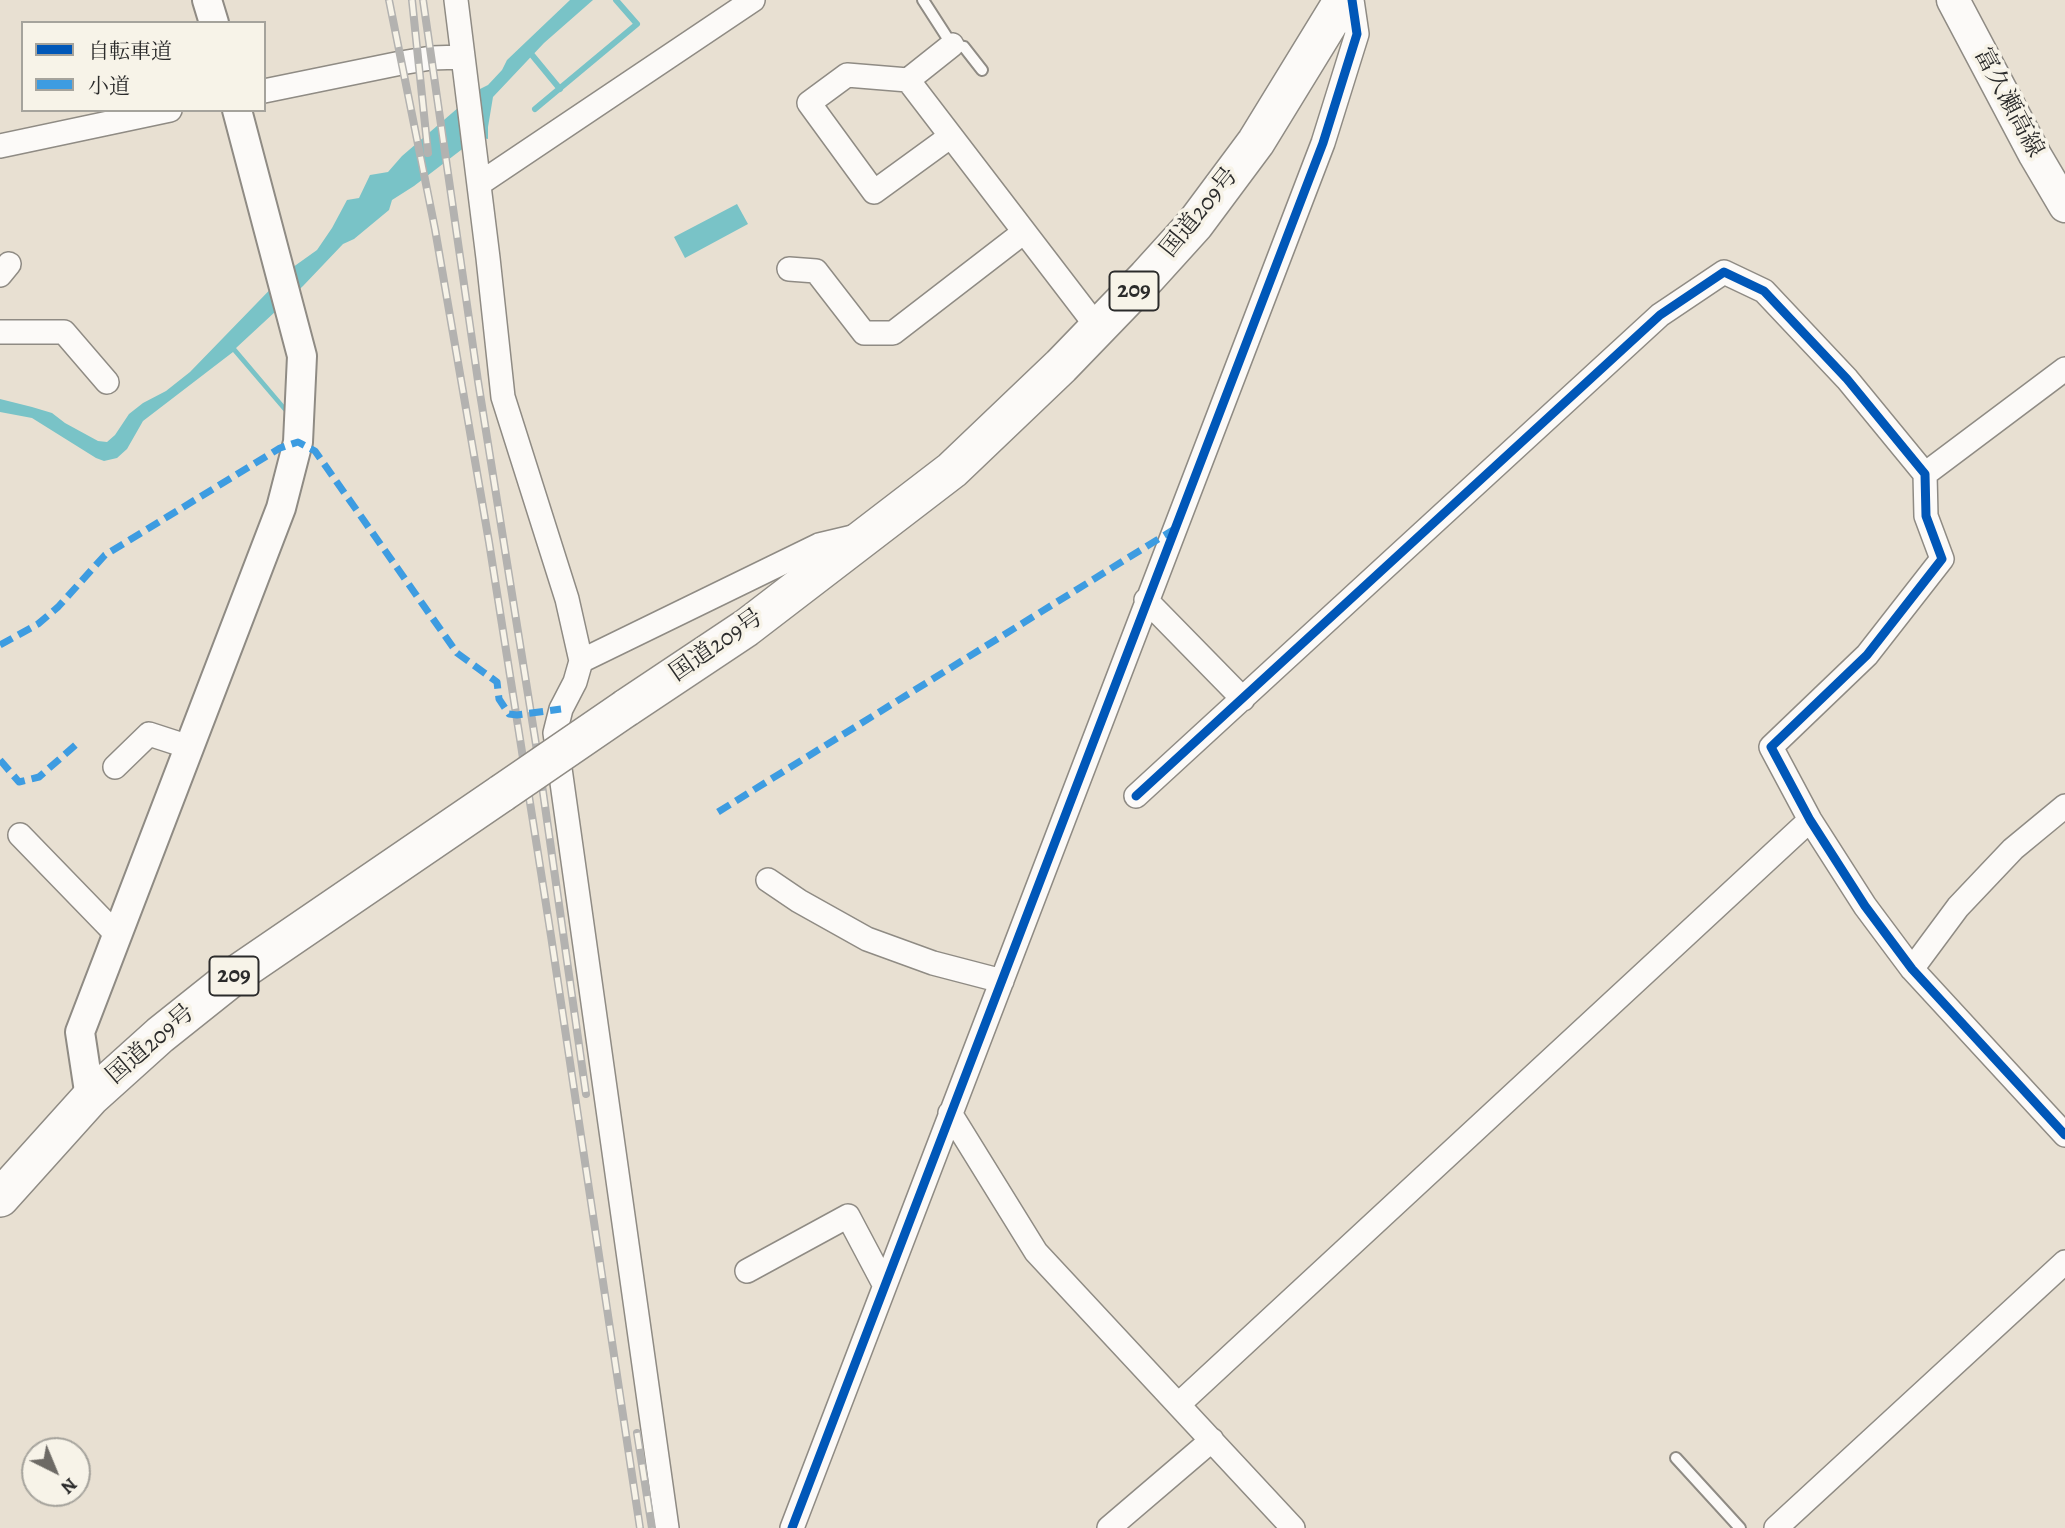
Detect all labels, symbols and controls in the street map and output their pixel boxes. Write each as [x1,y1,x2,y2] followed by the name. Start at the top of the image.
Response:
[21,21,266,112] legend
[88,37,172,65] text: 自転車道
[1967,43,2049,163] street label: 富久瀬高線
[88,72,130,100] text: 小道
[1155,162,1245,264] street label: 国道209号
[1110,272,1158,310] road number: 209
[665,603,769,689] street label: 国道209号
[210,956,258,995] road number: 209
[101,999,201,1091] street label: 国道209号
[21,1437,91,1507] north arrow
[55,1472,83,1500] text: N

